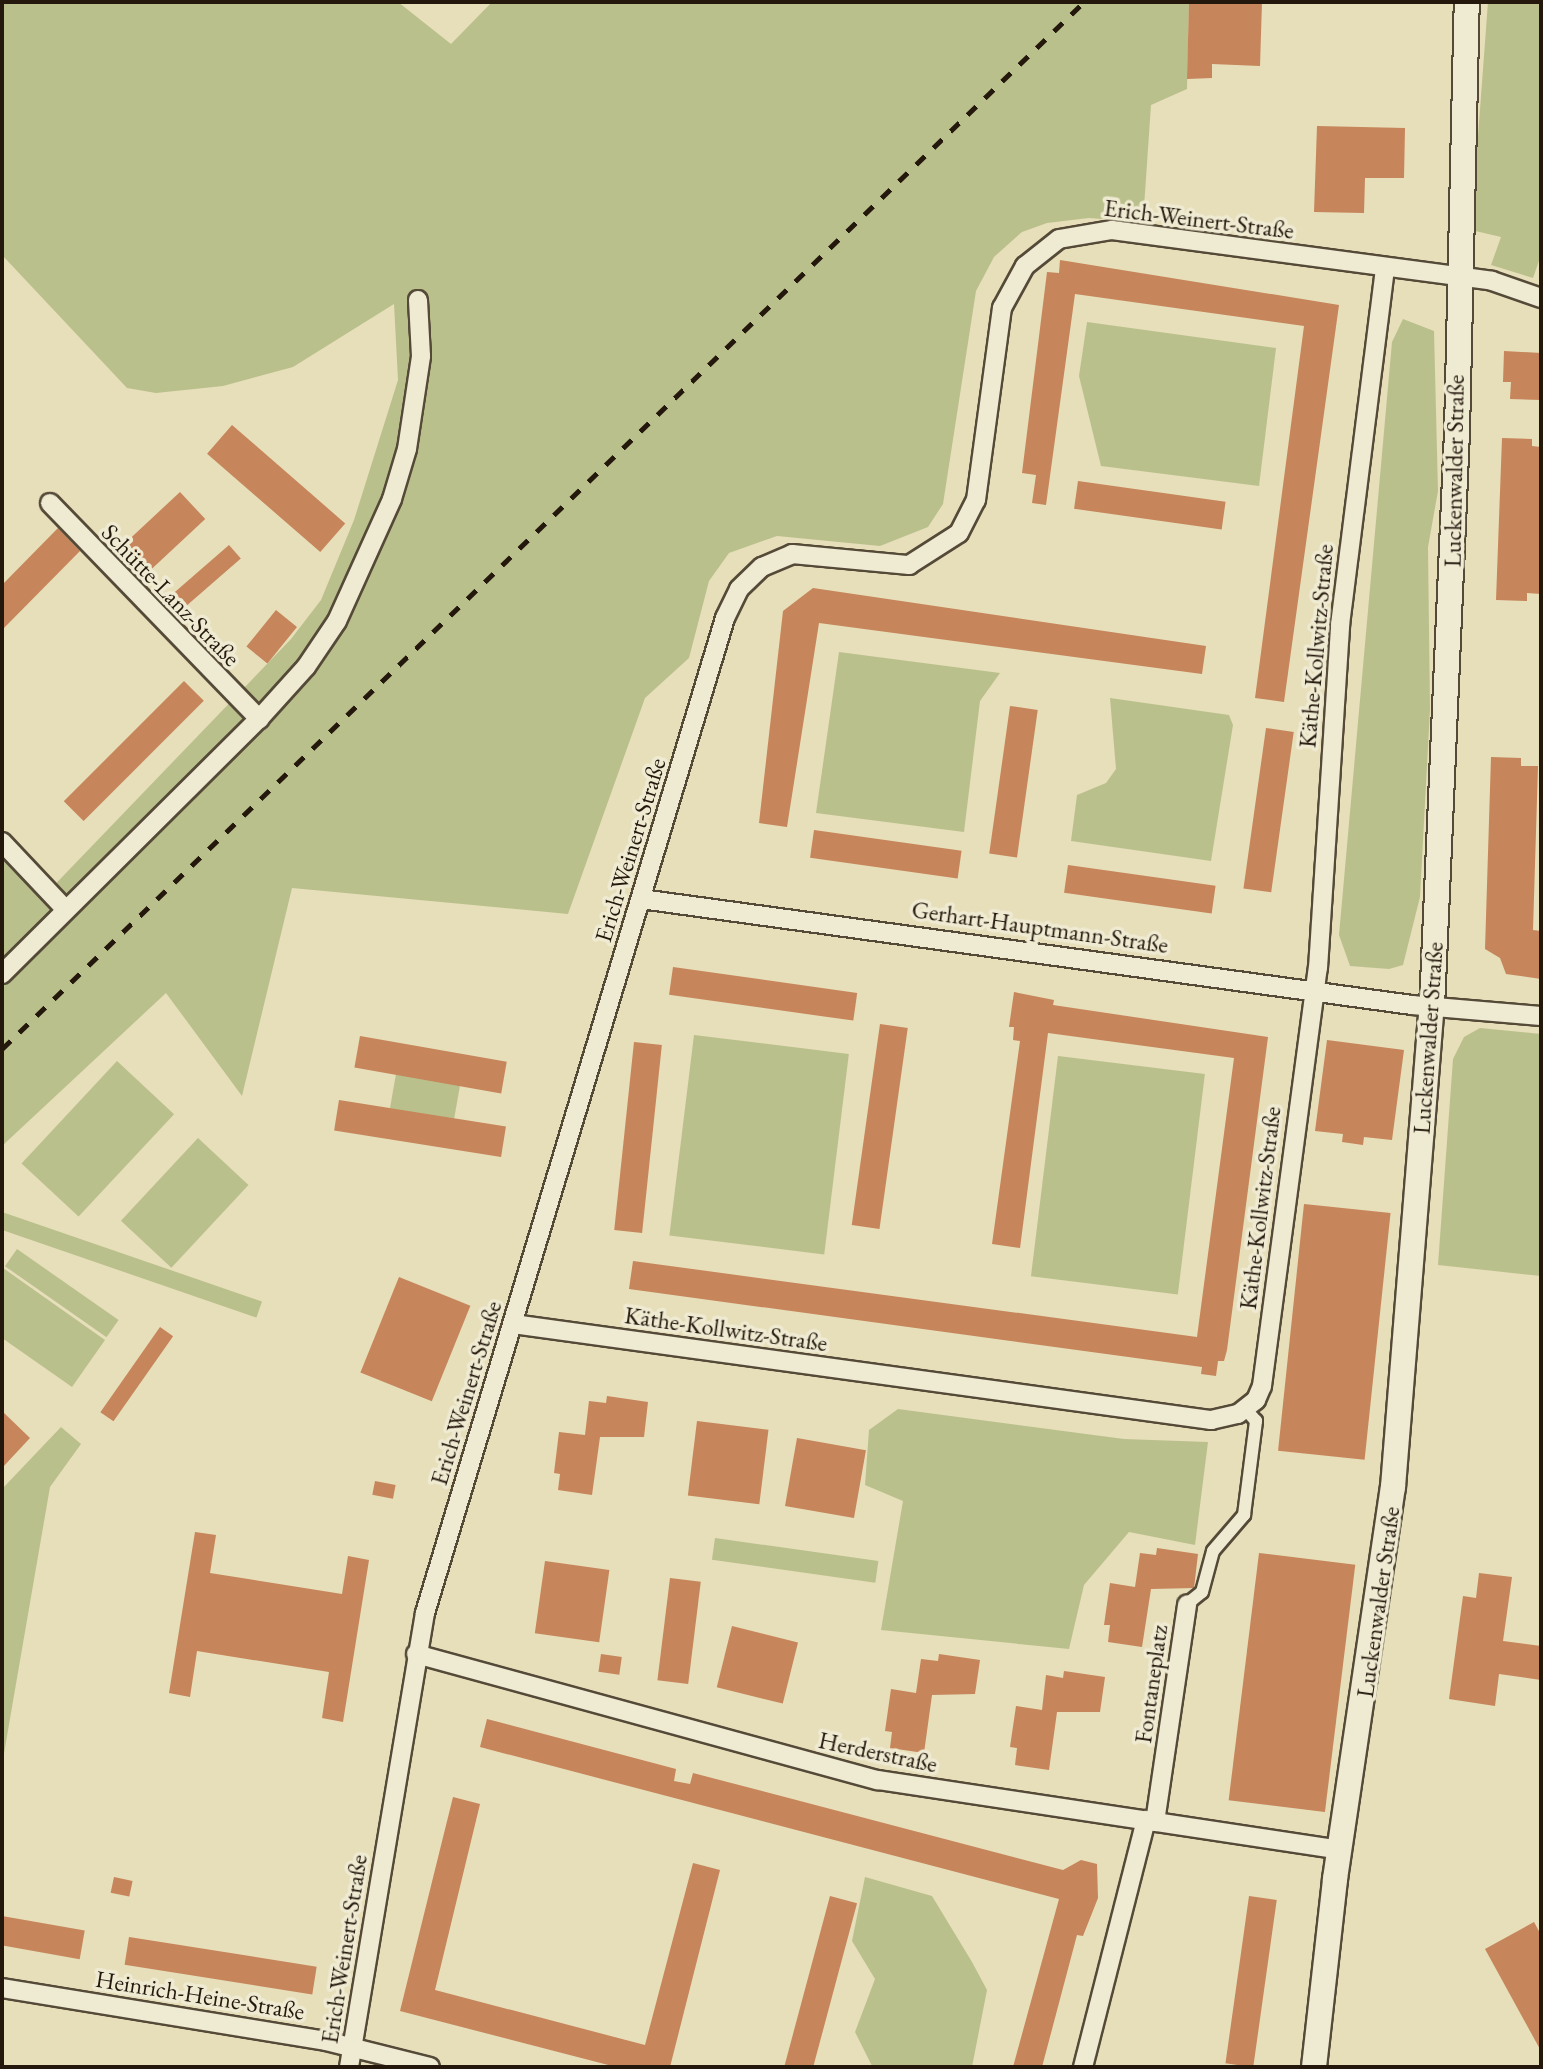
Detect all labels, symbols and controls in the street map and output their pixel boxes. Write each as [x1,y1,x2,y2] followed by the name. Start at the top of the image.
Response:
[1102,193,1296,245] street label: Erich-Weinert-Straße
[1438,374,1470,568] street label: Luckenwalder Straße
[96,518,246,672] street label: Schütte-Lanz-Straße
[1293,543,1339,749] street label: Käthe-Kollwitz-Straße
[588,754,672,946] street label: Erich-Weinert-Straße
[910,895,1170,959] street label: Gerhart-Hauptmann-Straße
[1407,941,1449,1135] street label: Luckenwalder Straße
[1233,1105,1287,1311] street label: Käthe-Kollwitz-Straße
[424,1297,508,1489] street label: Erich-Weinert-Straße
[623,1301,829,1357] street label: Käthe-Kollwitz-Straße
[1350,1505,1406,1699] street label: Luckenwalder Straße
[1128,1623,1174,1745] street label: Fontaneplatz
[816,1725,940,1779] street label: Herderstraße
[315,1852,373,2046] street label: Erich-Weinert-Straße
[94,1964,306,2026] street label: Heinrich-Heine-Straße

